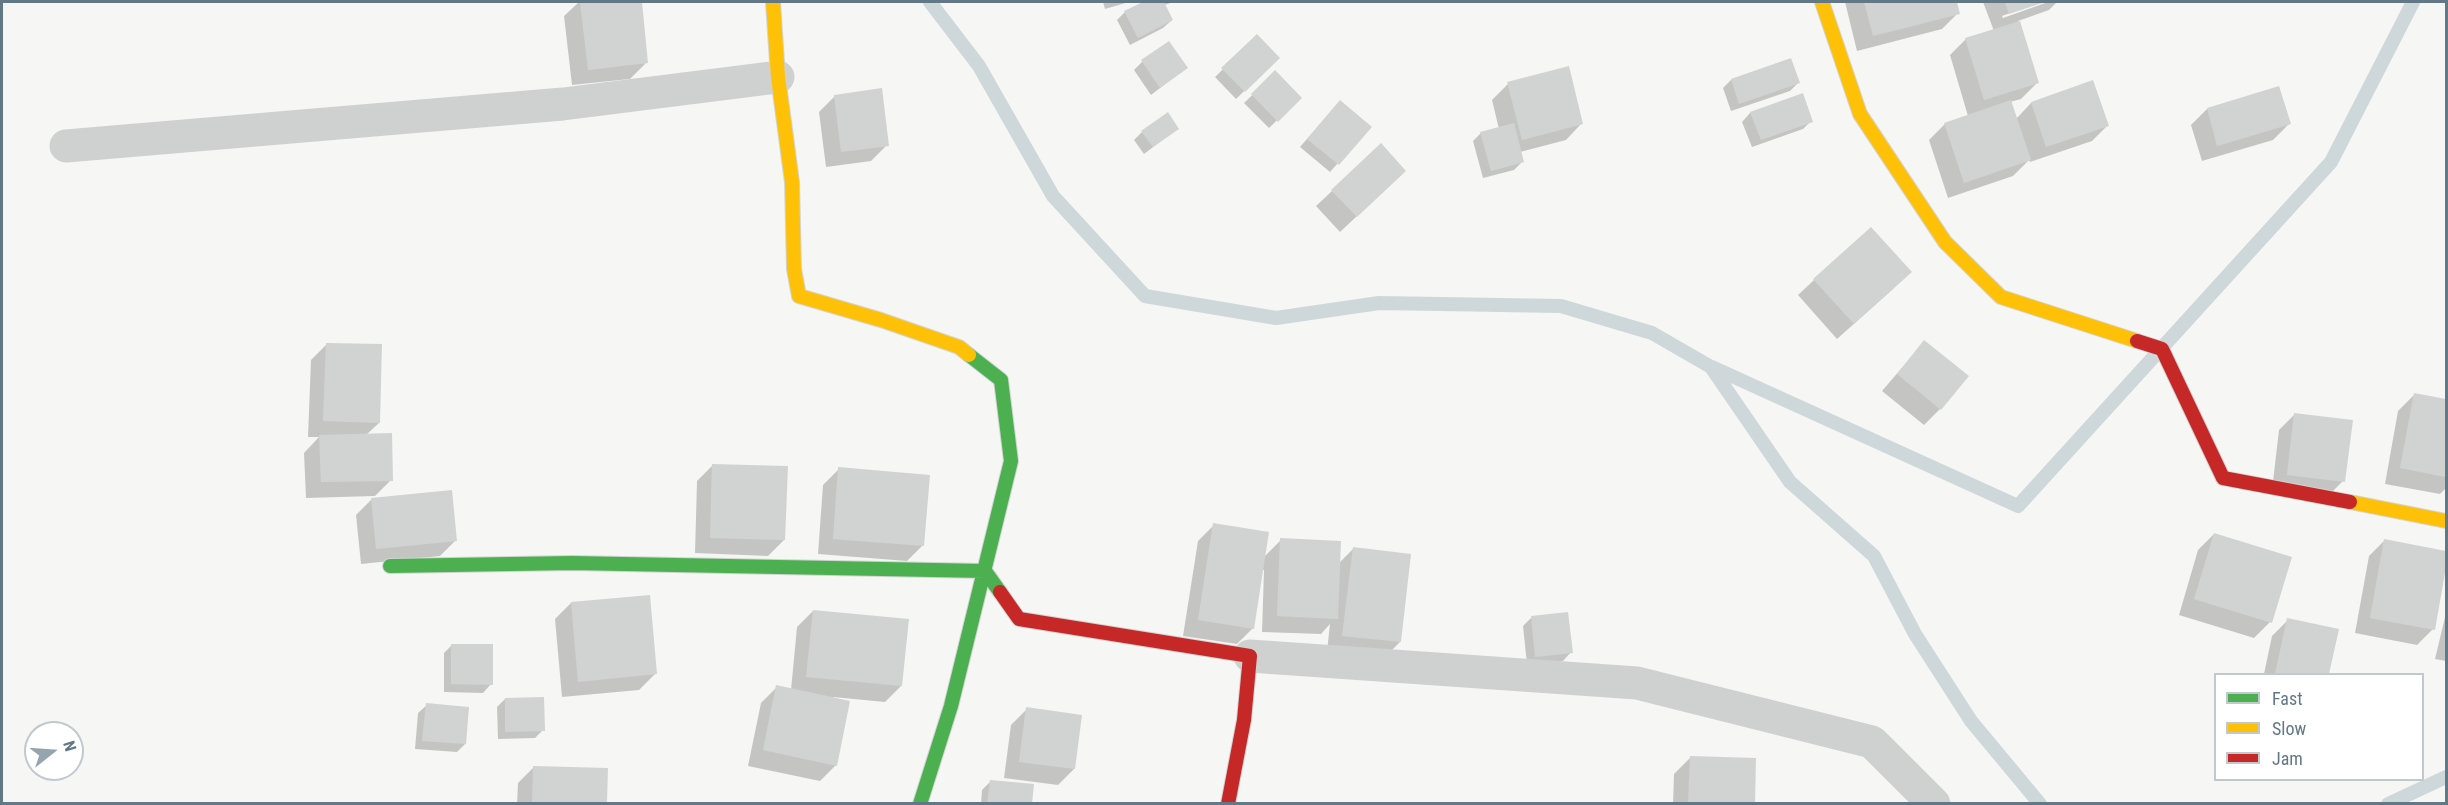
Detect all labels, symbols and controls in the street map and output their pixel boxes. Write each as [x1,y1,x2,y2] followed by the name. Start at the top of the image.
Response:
[2214,673,2424,781] legend
[2272,688,2303,709] text: Fast
[2272,718,2306,739] text: Slow
[24,721,84,781] north arrow
[59,739,80,754] text: N
[2272,748,2303,769] text: Jam

